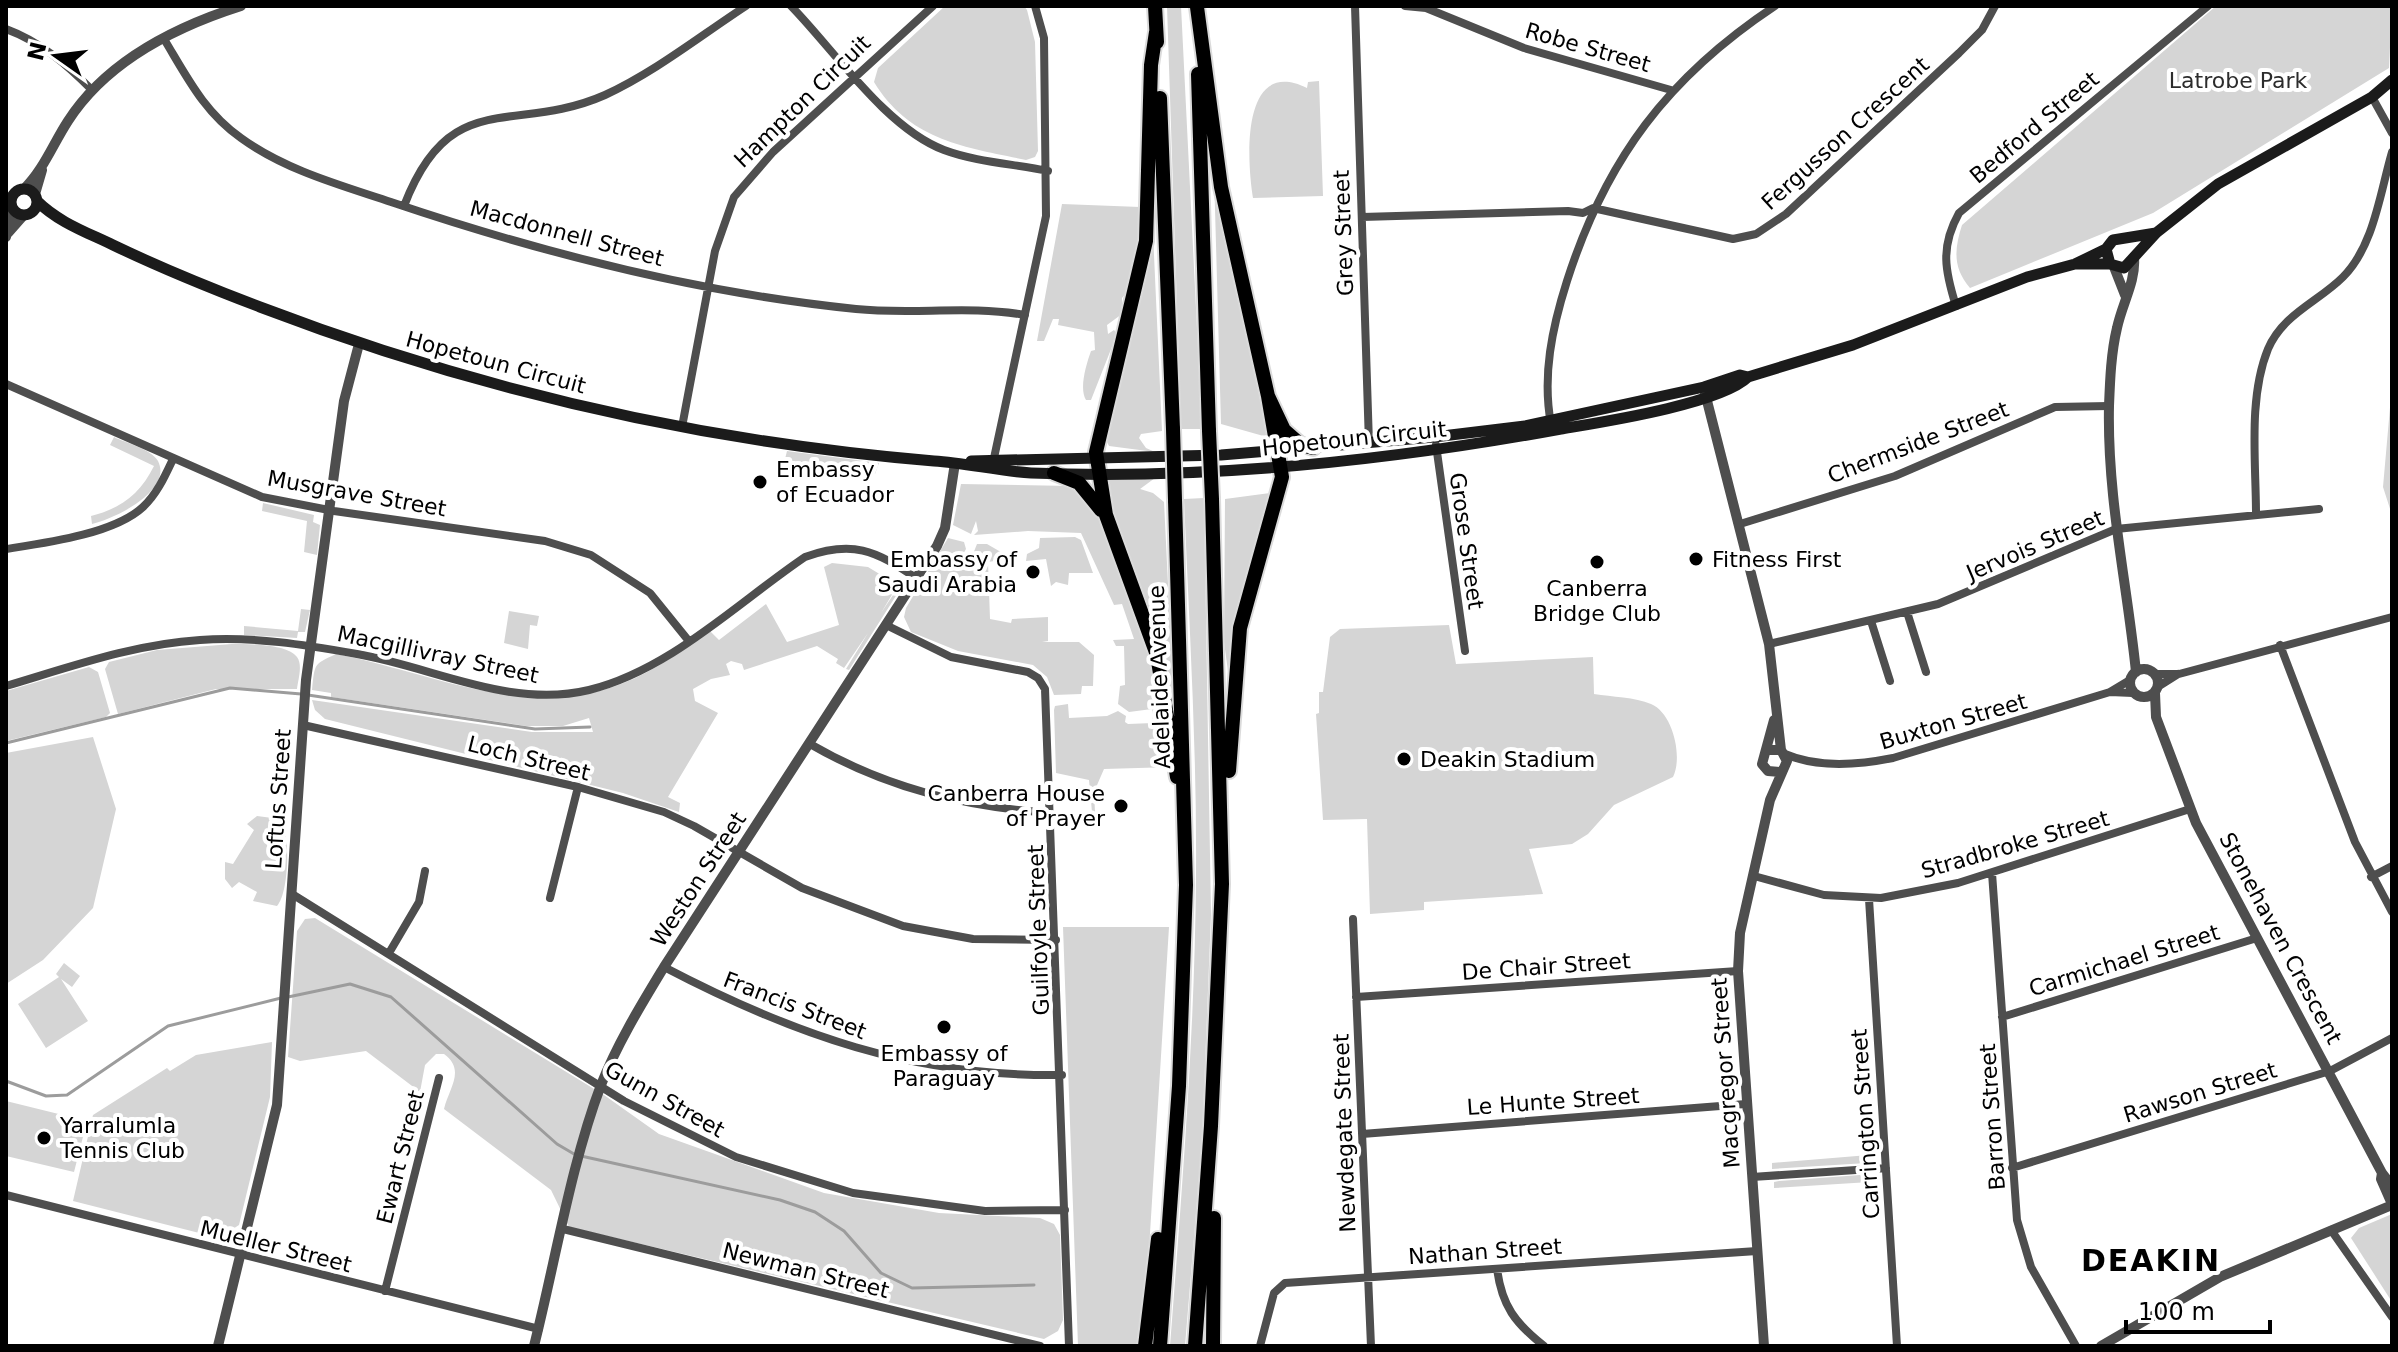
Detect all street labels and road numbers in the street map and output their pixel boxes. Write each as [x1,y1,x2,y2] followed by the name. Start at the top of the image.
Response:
[1522,18,1654,77] street label: Robe Street
[729,30,876,173] street label: Hampton Circuit
[1757,52,1934,215] street label: Fergusson Crescent
[1965,66,2104,188] street label: Bedford Street
[1329,169,1358,296] street label: Grey Street
[467,196,667,271] street label: Macdonnell Street
[403,326,589,399] street label: Hopetoun Circuit
[1824,396,2013,489] street label: Chermside Street
[1261,416,1448,461] street label: Hopetoun Circuit
[265,465,449,522] street label: Musgrave Street
[1445,471,1489,611] street label: Grose Street
[1961,505,2108,586] street label: Jervois Street
[1144,585,1175,769] street label: Adelaide Avenue
[335,621,541,688] street label: Macgillivray Street
[1877,688,2030,754] street label: Buxton Street
[261,728,296,870] street label: Loftus Street
[465,731,593,786] street label: Loch Street
[1918,806,2112,883] street label: Stradbroke Street
[646,807,751,951] street label: Weston Street
[2214,828,2347,1048] street label: Stonehaven Crescent
[1023,844,1054,1016] street label: Guilfoyle Street
[2026,919,2223,1001] street label: Carmichael Street
[1461,948,1632,985] street label: De Chair Street
[720,967,870,1044] street label: Francis Street
[1706,976,1745,1169] street label: Macgregor Street
[1846,1028,1885,1220] street label: Carrington Street
[1329,1033,1360,1233] street label: Newdegate Street
[1975,1042,2010,1191] street label: Barron Street
[601,1056,729,1143] street label: Gunn Street
[2120,1057,2280,1128] street label: Rawson Street
[1466,1083,1640,1120] street label: Le Hunte Street
[372,1087,429,1227] street label: Ewart Street
[198,1216,355,1277] street label: Mueller Street
[1407,1234,1563,1269] street label: Nathan Street
[720,1238,892,1303] street label: Newman Street

